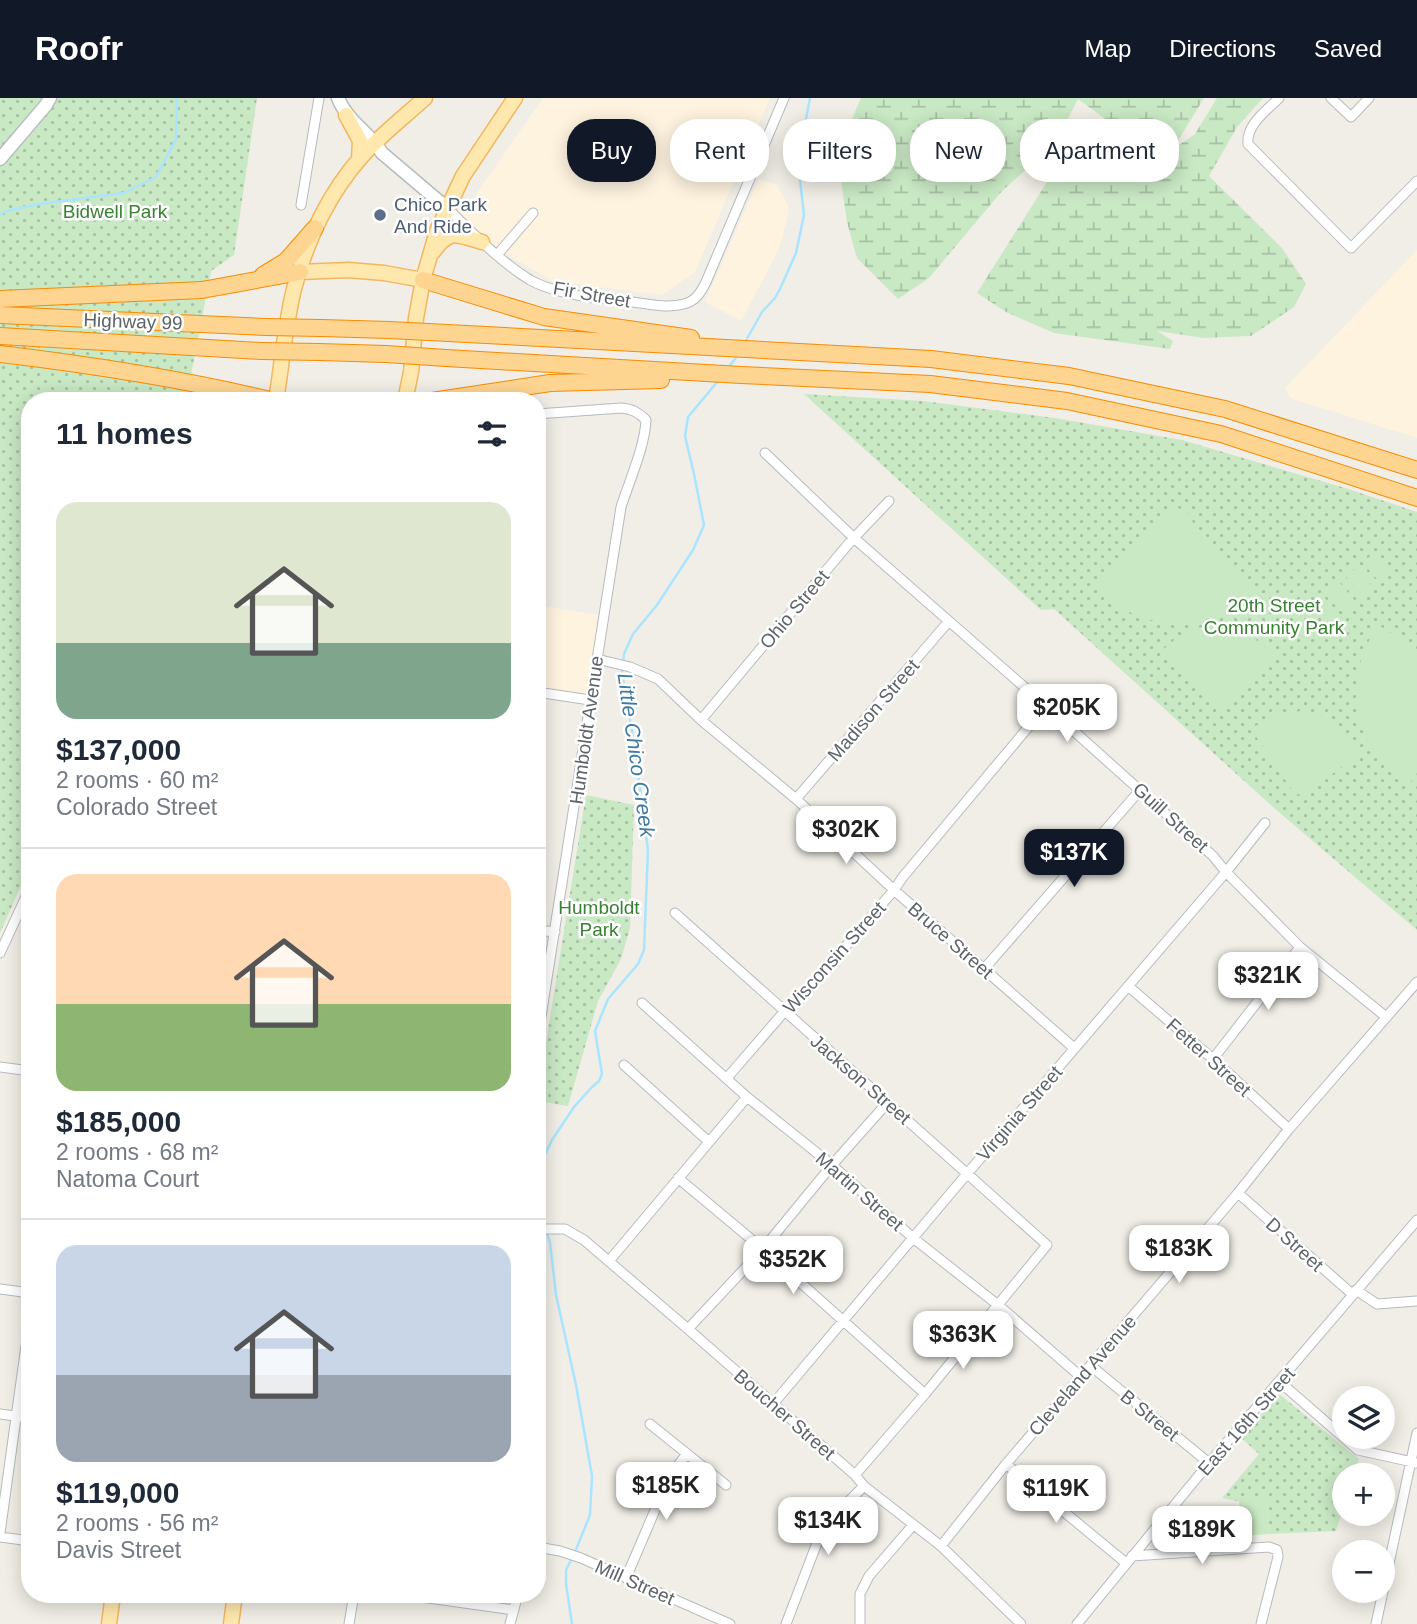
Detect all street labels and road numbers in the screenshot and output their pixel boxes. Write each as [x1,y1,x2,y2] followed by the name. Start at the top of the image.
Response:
[552,277,633,312] street label: Fir Street
[83,309,183,334] street label: Highway 99
[755,565,834,653] street label: Ohio Street
[566,655,607,806] street label: Humboldt Avenue
[824,655,924,765] street label: Madison Street
[1129,778,1213,857] street label: Guill Street
[779,897,890,1017] street label: Wisconsin Street
[904,898,998,983] street label: Bruce Street
[1162,1014,1255,1101] street label: Fetter Street
[806,1030,916,1129] street label: Jackson Street
[972,1061,1067,1165] street label: Virginia Street
[812,1148,908,1235] street label: Martin Street
[1262,1213,1328,1276] street label: D Street
[1024,1311,1140,1440] street label: Cleveland Avenue
[1194,1362,1299,1480] street label: East 16th Street
[730,1365,840,1464] street label: Boucher Street
[1116,1386,1184,1446] street label: B Street
[592,1556,678,1610] street label: Mill Street

